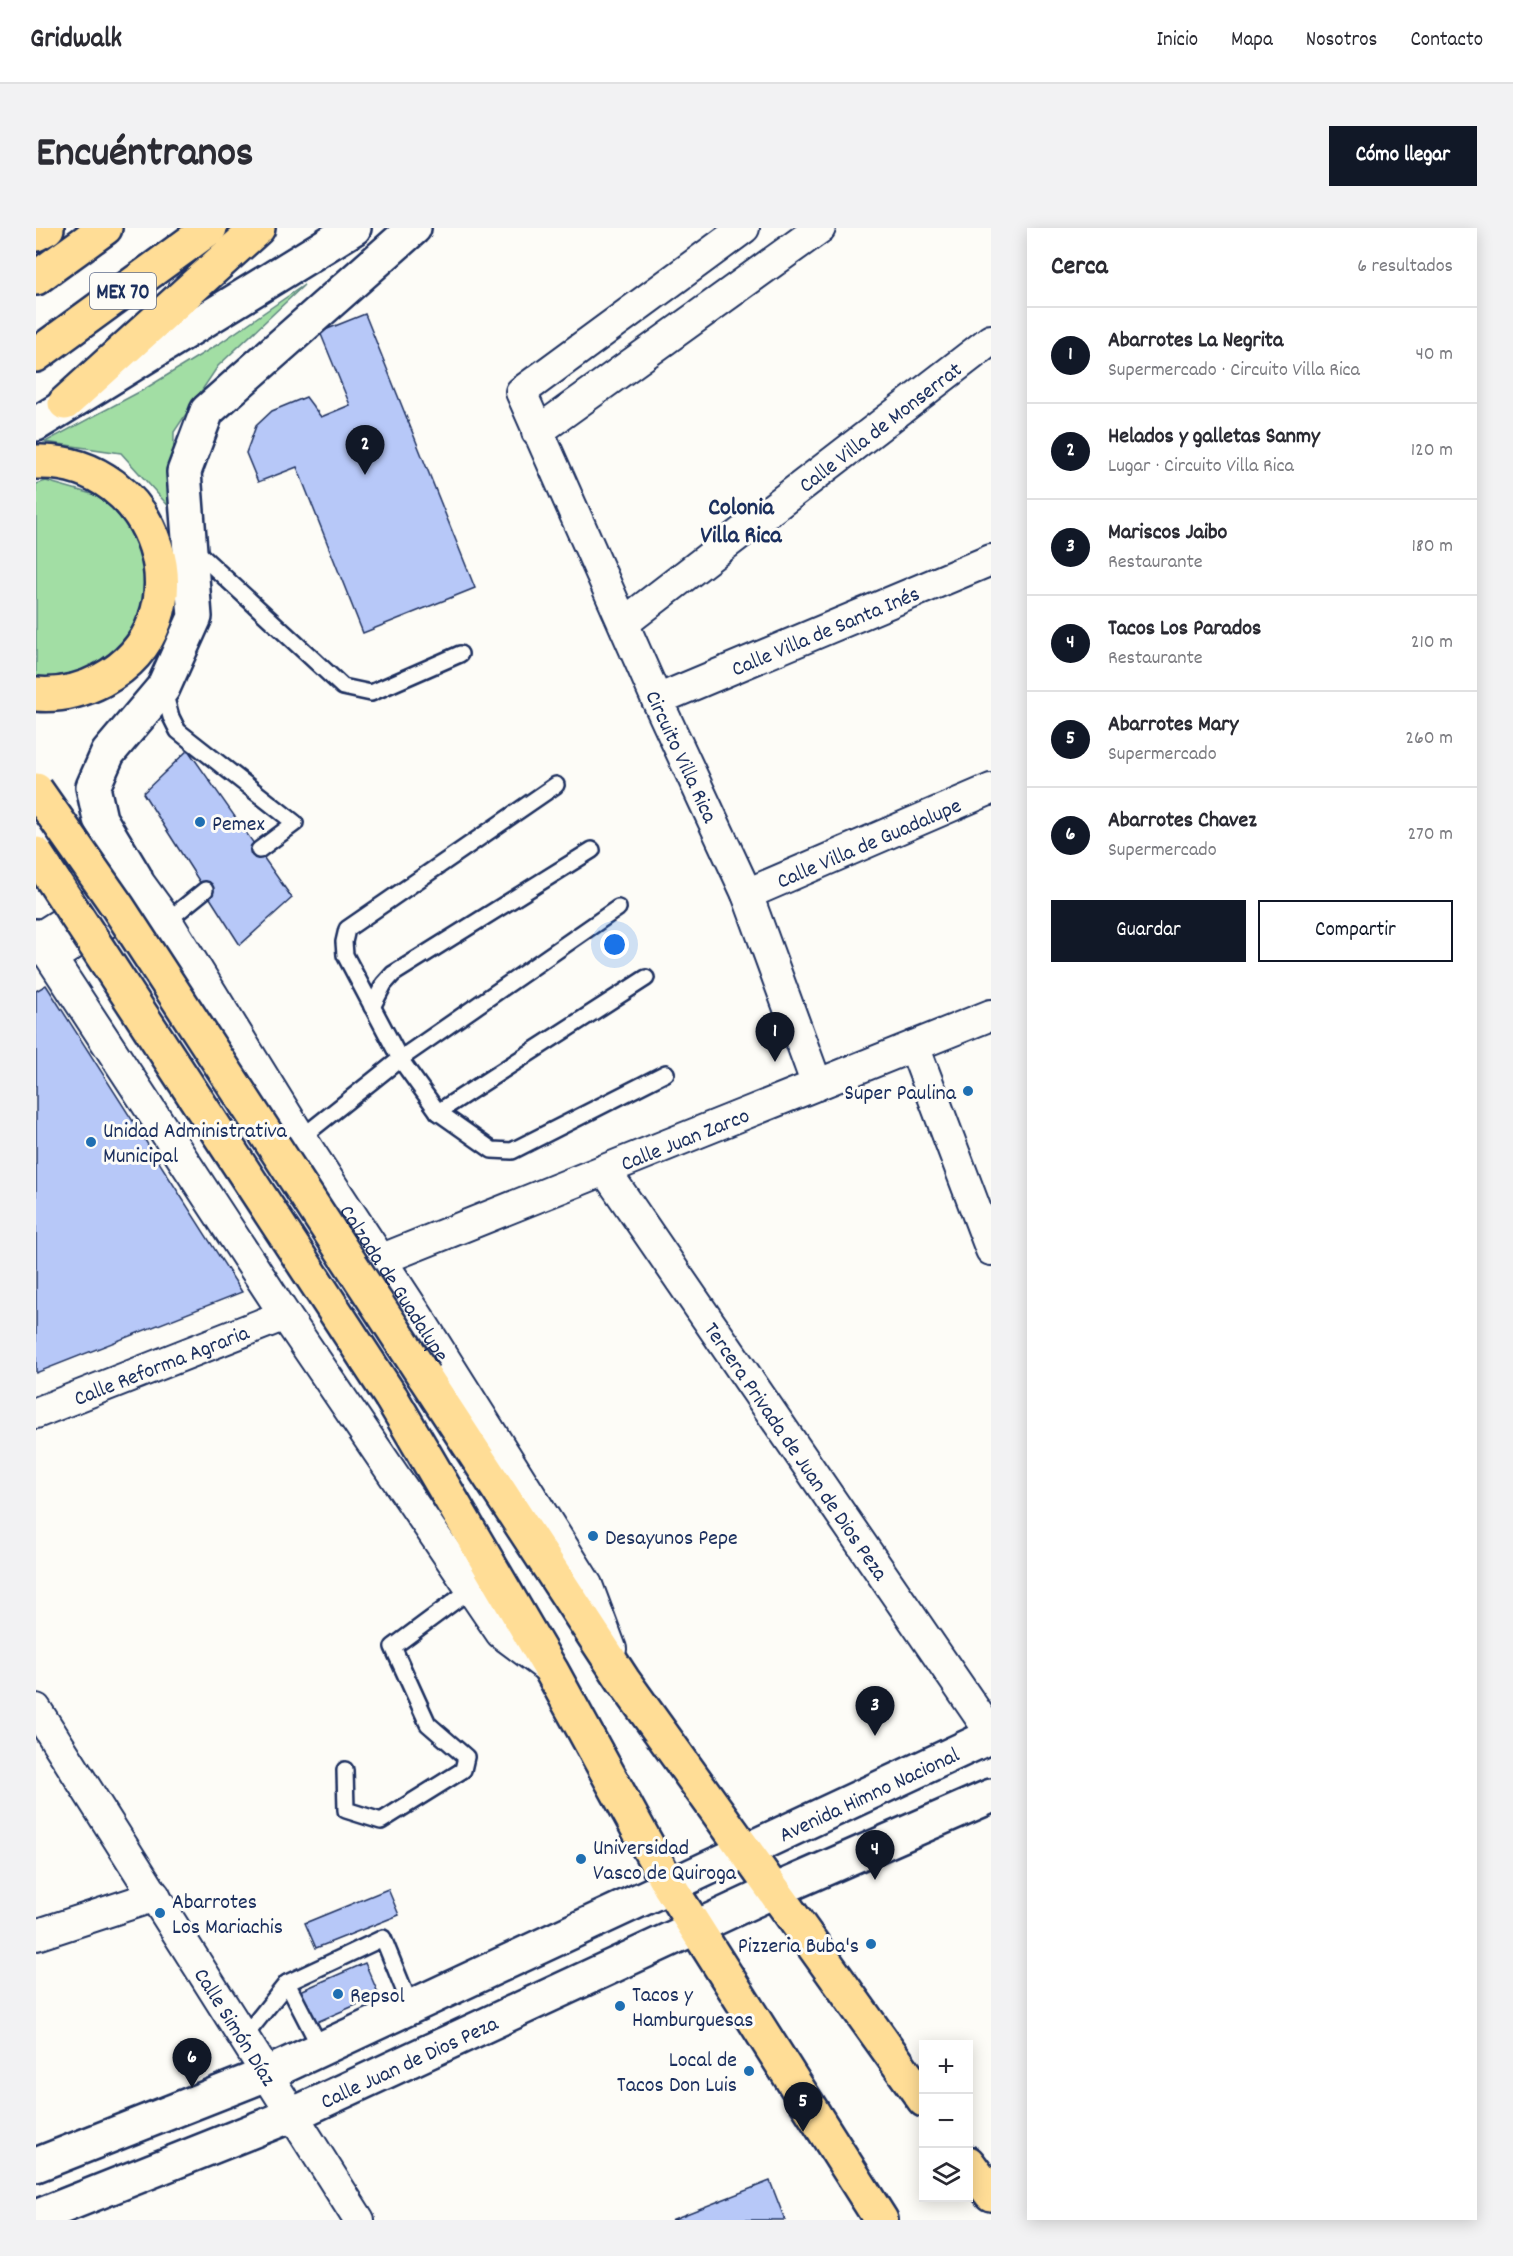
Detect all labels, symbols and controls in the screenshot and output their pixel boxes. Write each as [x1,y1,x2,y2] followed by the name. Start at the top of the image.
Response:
[30,21,122,61] text: Gridwalk
[1156,26,1198,56] text: Inicio
[1231,26,1273,56] text: Mapa
[1306,26,1377,56] text: Nosotros
[1410,26,1483,56] text: Contacto
[36,126,254,186] text: Encuéntranos
[1329,126,1477,186] button: Cómo llegar
[1051,249,1108,286] text: Cerca
[1357,253,1453,281] text: 6 resultados
[90,273,156,309] road number: MEX 70
[1108,326,1283,357] text: Abarrotes La Negrita
[1068,341,1073,369] text: 1
[1415,341,1453,369] text: 40 m
[793,356,970,502] street label: Calle Villa de Monserrat
[1108,357,1360,385] text: Supermercado · Circuito Villa Rica
[1108,422,1320,453] text: Helados y galletas Sanmy
[346,426,384,475] pin: 2
[1066,437,1075,465] text: 2
[1411,437,1453,465] text: 120 m
[1108,453,1294,481] text: Lugar · Circuito Villa Rica
[700,492,782,554] district label: Colonia Villa Rica
[1108,518,1227,549] text: Mariscos Jaibo
[1066,533,1075,561] text: 3
[1411,533,1453,561] text: 180 m
[1108,549,1203,577] text: Restaurante
[727,580,925,686] street label: Calle Villa de Santa Inés
[1108,614,1261,645] text: Tacos Los Parados
[1066,629,1075,657] text: 4
[1411,629,1453,657] text: 210 m
[1108,645,1203,673] text: Restaurante
[636,686,724,829] street label: Circuito Villa Rica
[1108,710,1238,741] text: Abarrotes Mary
[1066,725,1075,753] text: 5
[1405,725,1453,753] text: 260 m
[1108,741,1217,769] text: Supermercado
[772,792,967,898] street label: Calle Villa de Guadalupe
[1108,806,1257,837] text: Abarrotes Chavez
[212,810,265,841] place label: Pemex
[193,815,207,829] marker: Pemex
[1066,821,1075,849] text: 6
[1407,821,1453,849] text: 270 m
[1108,837,1217,865] text: Supermercado
[1051,900,1246,962] button: Guardar
[1258,900,1453,962] button: Compartir
[600,930,629,959] your location
[756,1012,794,1062] pin: 1
[844,1079,957,1110] place label: Super Paulina
[961,1084,975,1098] marker: Super Paulina
[617,1101,755,1181] street label: Calle Juan Zarco
[103,1117,288,1173] place label: Unidad Administrativa Municipal
[84,1135,98,1149] marker: Unidad Administrativa Municipal
[330,1200,455,1369] street label: Calzada de Guadalupe
[695,1317,894,1588] street label: Tercera Privada de Juan de Dios Peza
[70,1318,255,1416] street label: Calle Reforma Agraria
[605,1524,738,1555] place label: Desayunos Pepe
[586,1529,600,1543] marker: Desayunos Pepe
[856,1686,894,1736] pin: 3
[775,1741,965,1852] street label: Avenida Himno Nacional
[856,1830,894,1880] pin: 4
[593,1834,737,1890] place label: Universidad Vasco de Quiroga
[574,1852,588,1866] marker: Universidad Vasco de Quiroga
[172,1888,283,1944] place label: Abarrotes Los Mariachis
[153,1906,167,1920] marker: Abarrotes Los Mariachis
[738,1932,859,1963] place label: Pizzeria Buba's
[864,1937,878,1951] marker: Pizzeria Buba's
[184,1963,283,2093] street label: Calle Simón Díaz
[632,1981,754,2037] place label: Tacos y Hamburguesas
[350,1982,405,2013] place label: Repsol
[331,1987,345,2001] marker: Repsol
[613,1999,627,2013] marker: Tacos y Hamburguesas
[316,2009,504,2119] street label: Calle Juan de Dios Peza
[172,2038,212,2088] pin: 6
[919,2040,973,2202] map controls
[919,2040,973,2094] button: +
[617,2046,737,2102] place label: Local de Tacos Don Luis
[742,2064,756,2078] marker: Local de Tacos Don Luis
[784,2082,822,2132] pin: 5
[919,2094,973,2148] button: −
[919,2148,973,2202] button: layers

